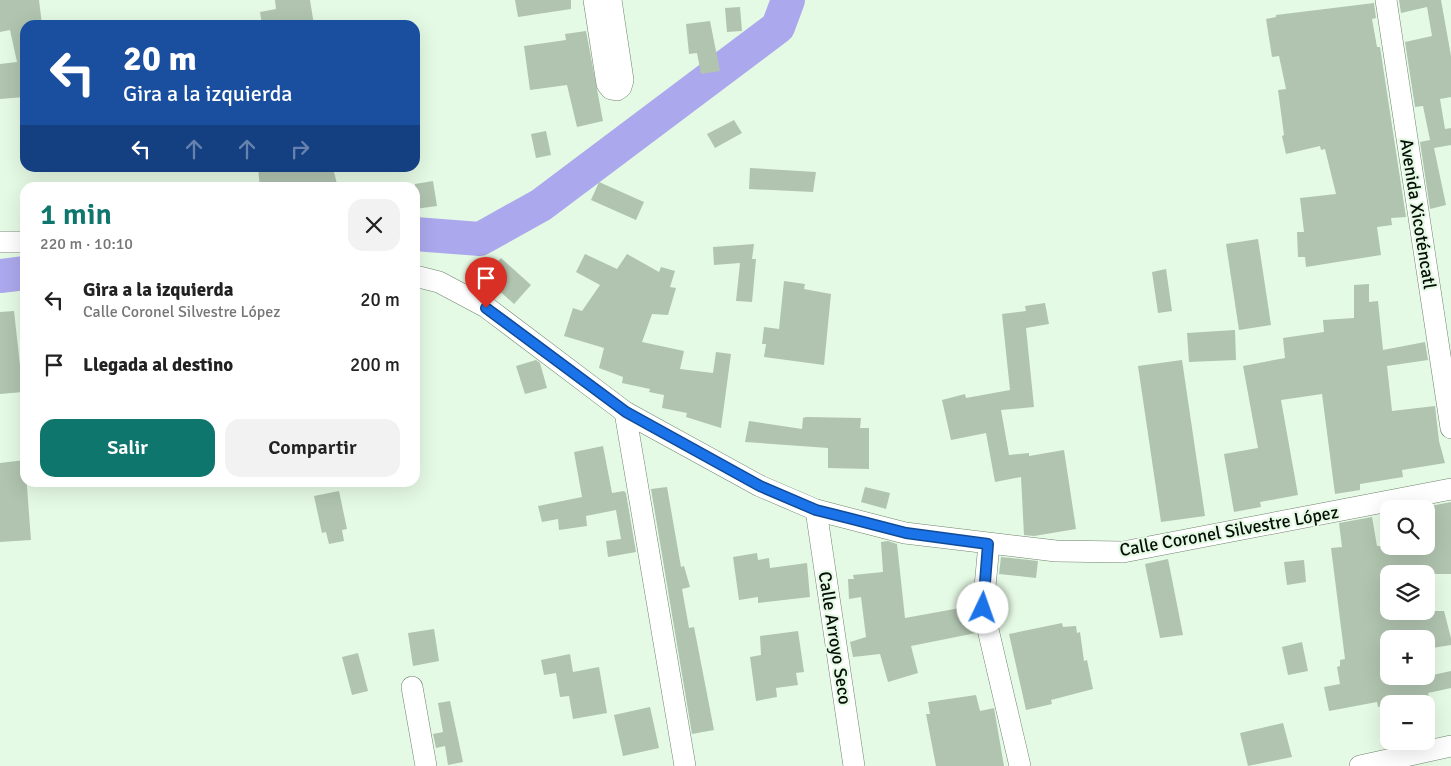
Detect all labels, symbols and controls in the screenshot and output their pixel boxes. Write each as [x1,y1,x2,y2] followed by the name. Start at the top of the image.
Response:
[123,37,197,80] text: 20 m
[40,40,105,105] icon: left
[123,80,292,107] text: Gira a la izquierda
[127,135,155,163] icon: left
[180,135,208,163] icon: ahead
[233,135,261,163] icon: ahead
[286,135,314,163] icon: right
[1395,137,1441,291] street label: Avenida Xicoténcatl
[40,196,112,233] text: 1 min
[348,199,400,251] button: close
[40,234,133,254] text: 220 m · 10:10
[465,257,507,308] pin
[472,264,500,292] icon: arrive
[83,278,233,302] text: Gira a la izquierda
[40,286,68,314] icon: left
[360,288,400,312] text: 20 m
[83,302,280,322] text: Calle Coronel Silvestre López
[40,351,68,379] icon: arrive
[83,353,233,377] text: Llegada al destino
[350,353,400,377] text: 200 m
[40,419,215,477] button: Salir
[225,419,400,477] button: Compartir
[1380,500,1435,750] map controls
[1380,500,1435,555] button: search
[1118,501,1340,561] street label: Calle Coronel Silvestre López
[1380,565,1435,620] button: layers
[814,570,856,706] street label: Calle Arroyo Seco
[956,581,1008,633] position arrow
[1380,630,1435,685] button: +
[1380,695,1435,750] button: −

